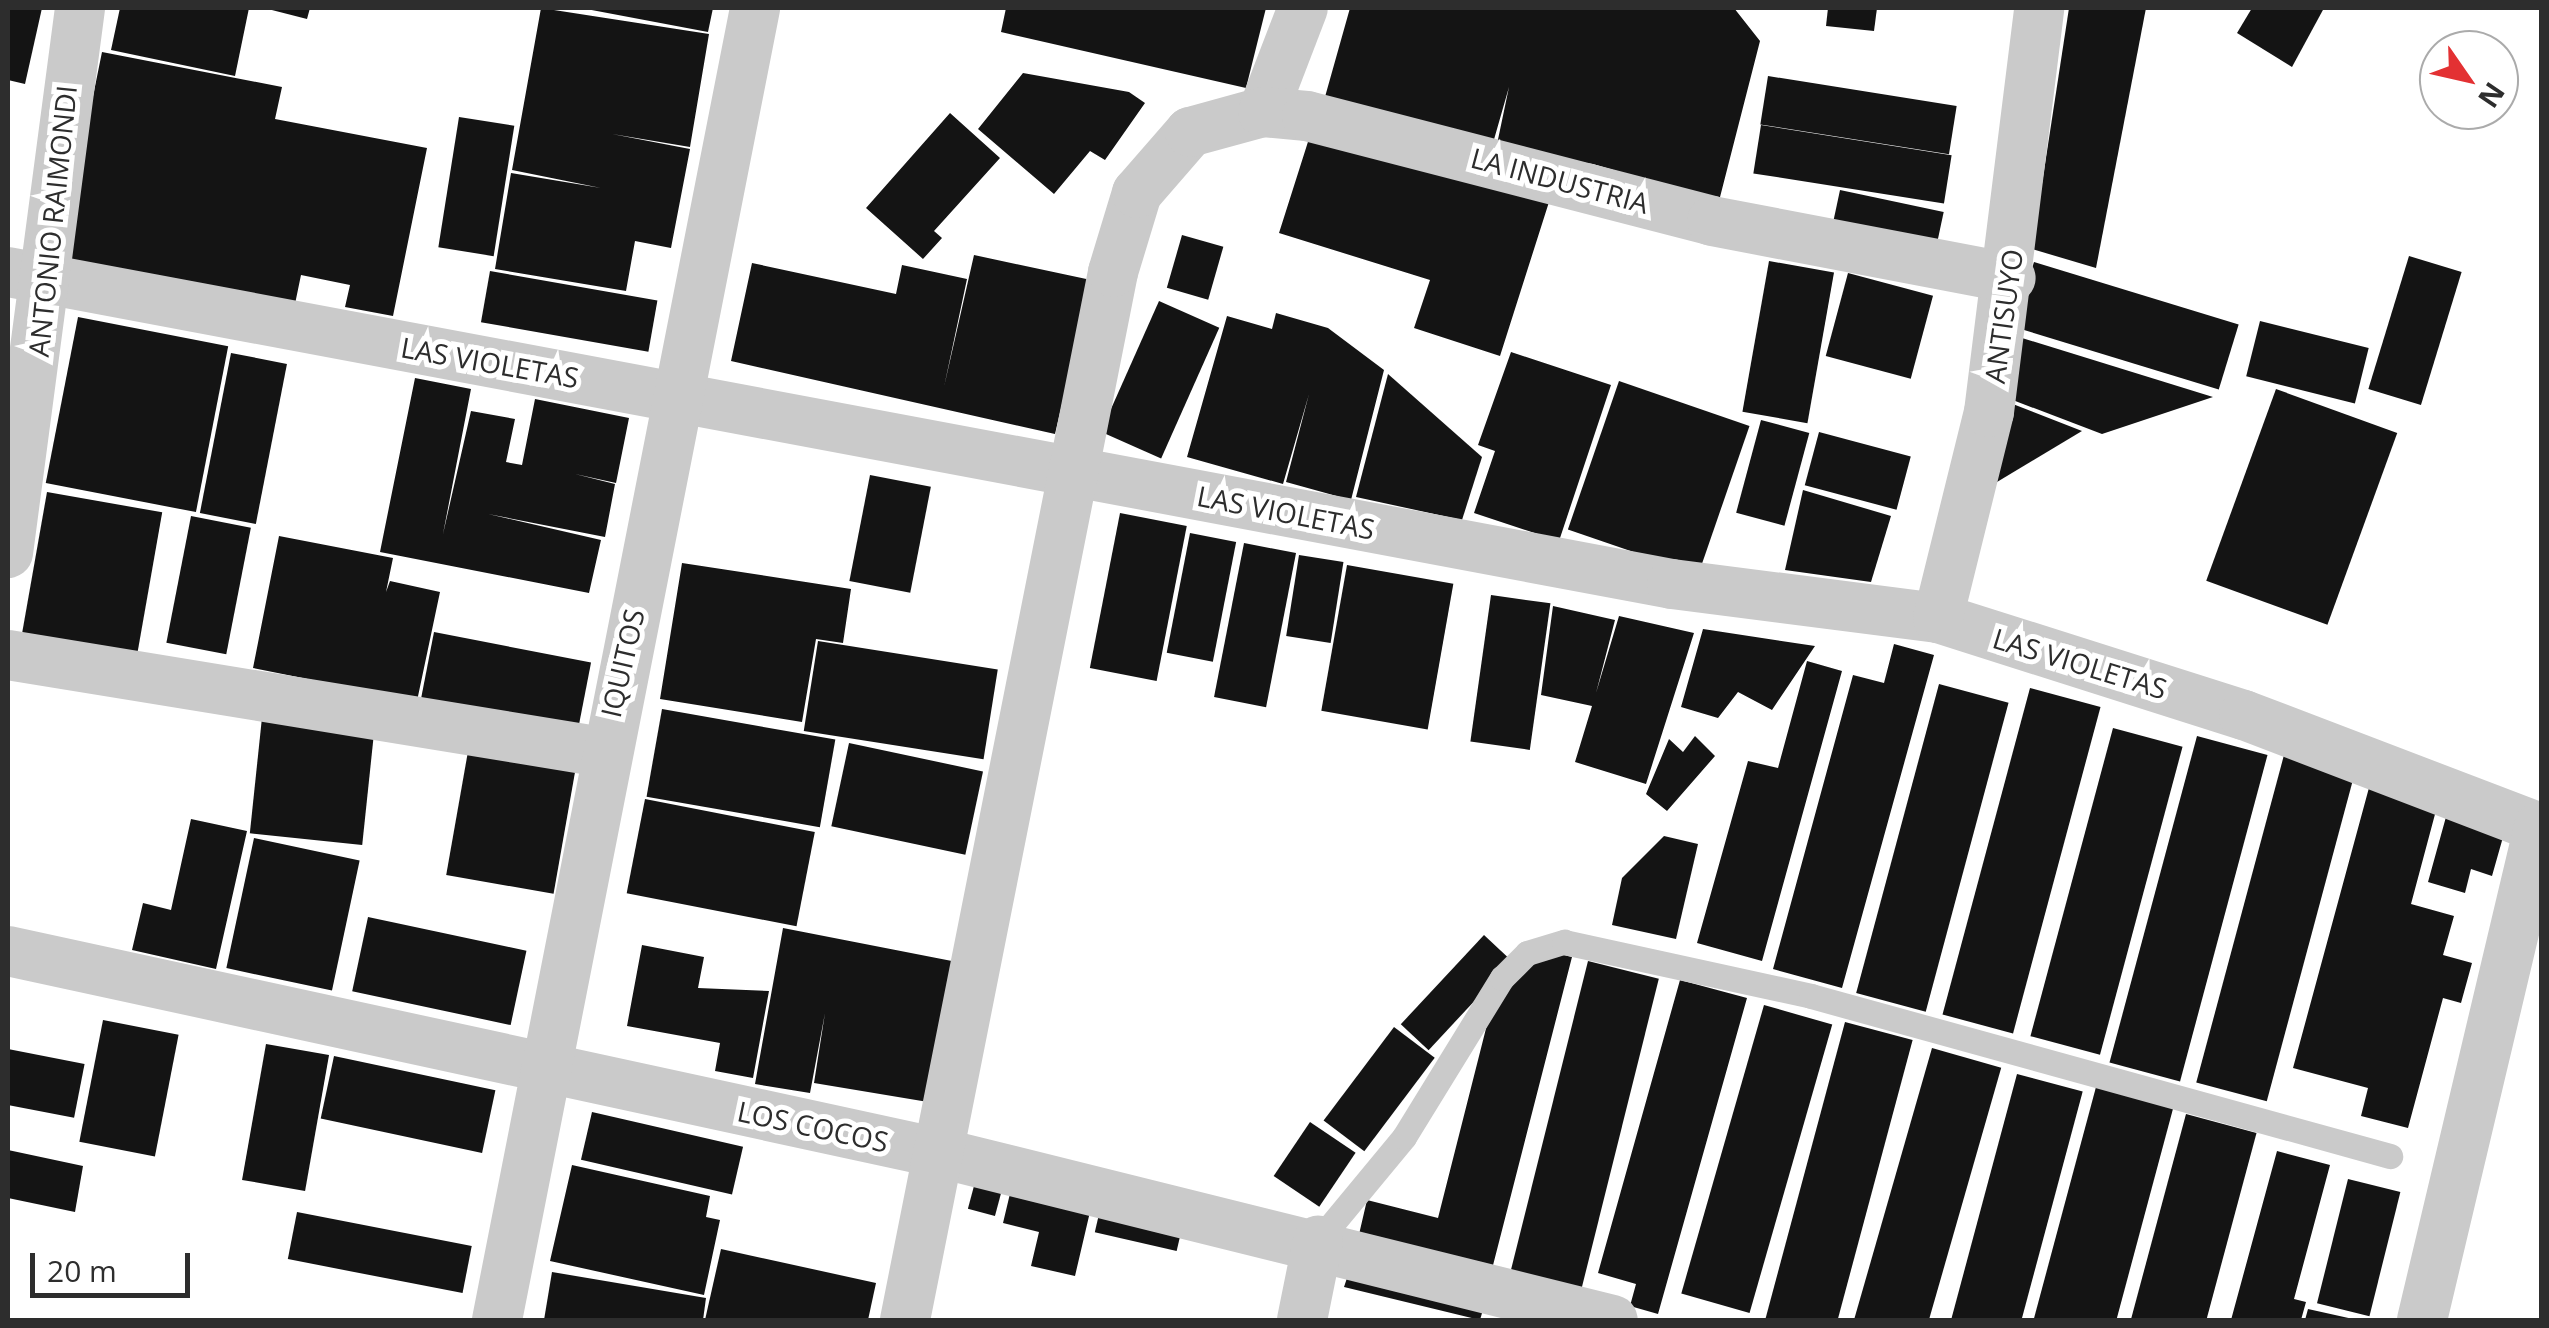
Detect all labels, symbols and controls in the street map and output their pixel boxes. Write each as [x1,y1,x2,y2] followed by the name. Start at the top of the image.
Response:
[2419,30,2519,130] north arrow
[2470,76,2514,116] text: N
[21,84,83,358] street label: ANTONIO RAIMONDI
[1467,140,1653,220] street label: LA INDUSTRIA
[1977,247,2029,385] street label: ANTISUYO
[399,330,581,394] street label: LAS VIOLETAS
[1194,478,1378,546] street label: LAS VIOLETAS
[593,605,651,721] street label: IQUITOS
[1989,621,2171,705] street label: LAS VIOLETAS
[735,1094,891,1158] street label: LOS COCOS
[35,1233,195,1295] scale bar
[47,1250,117,1291] text: 20 m

